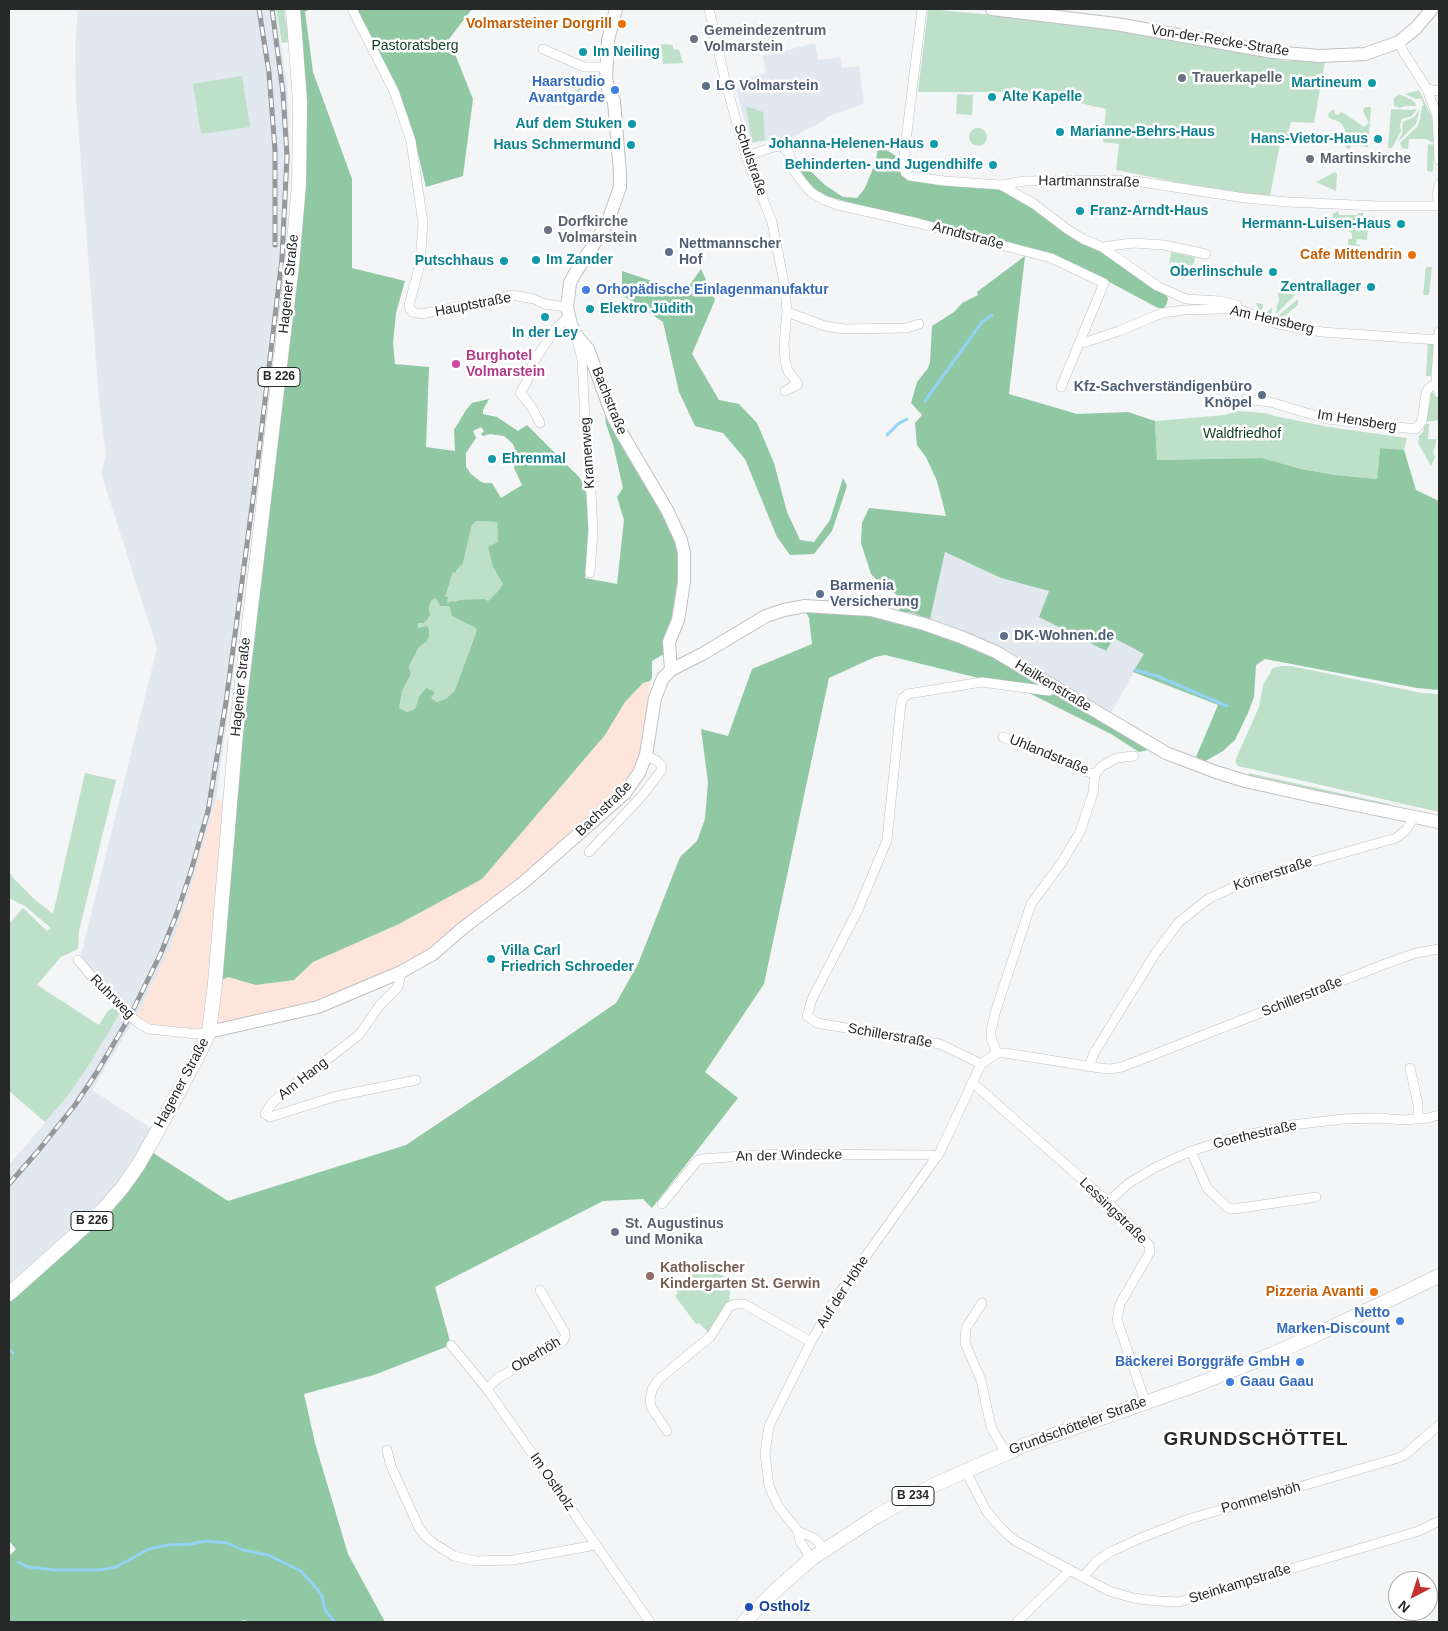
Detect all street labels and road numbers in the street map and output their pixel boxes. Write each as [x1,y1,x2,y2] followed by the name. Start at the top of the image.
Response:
[1150,22,1290,60] street label: Von-der-Recke-Straße
[730,122,770,198] street label: Schulstraße
[1038,173,1140,191] street label: Hartmannstraße
[931,218,1005,254] street label: Arndtstraße
[275,234,303,334] street label: Hagener Straße
[434,289,512,321] street label: Hauptstraße
[1228,302,1316,338] street label: Am Hensberg
[588,365,630,437] street label: Bachstraße
[258,368,300,387] road number: B 226
[1316,406,1398,436] street label: Im Hensberg
[577,417,599,489] street label: Kramerweg
[227,637,255,737] street label: Hagener Straße
[1012,657,1094,715] street label: Heilkenstraße
[1007,731,1091,779] street label: Uhlandstraße
[572,778,636,840] street label: Bachstraße
[1232,853,1314,895] street label: Körnerstraße
[86,971,138,1023] street label: Ruhrweg
[1259,973,1345,1021] street label: Schillerstraße
[846,1020,934,1052] street label: Schillerstraße
[151,1035,213,1131] street label: Hagener Straße
[275,1054,331,1104] street label: Am Hang
[1211,1117,1299,1153] street label: Goethestraße
[736,1147,842,1165] street label: An der Windecke
[1076,1174,1150,1248] street label: Lessingstraße
[71,1212,113,1230] road number: B 226
[813,1253,873,1331] street label: Auf der Höhe
[508,1334,564,1376] street label: Oberhöh
[1007,1393,1149,1459] street label: Grundschötteler Straße
[526,1450,578,1514] street label: Im Ostholz
[1219,1479,1303,1517] street label: Pommelshöh
[892,1486,934,1505] road number: B 234
[1187,1560,1293,1608] street label: Steinkampstraße

